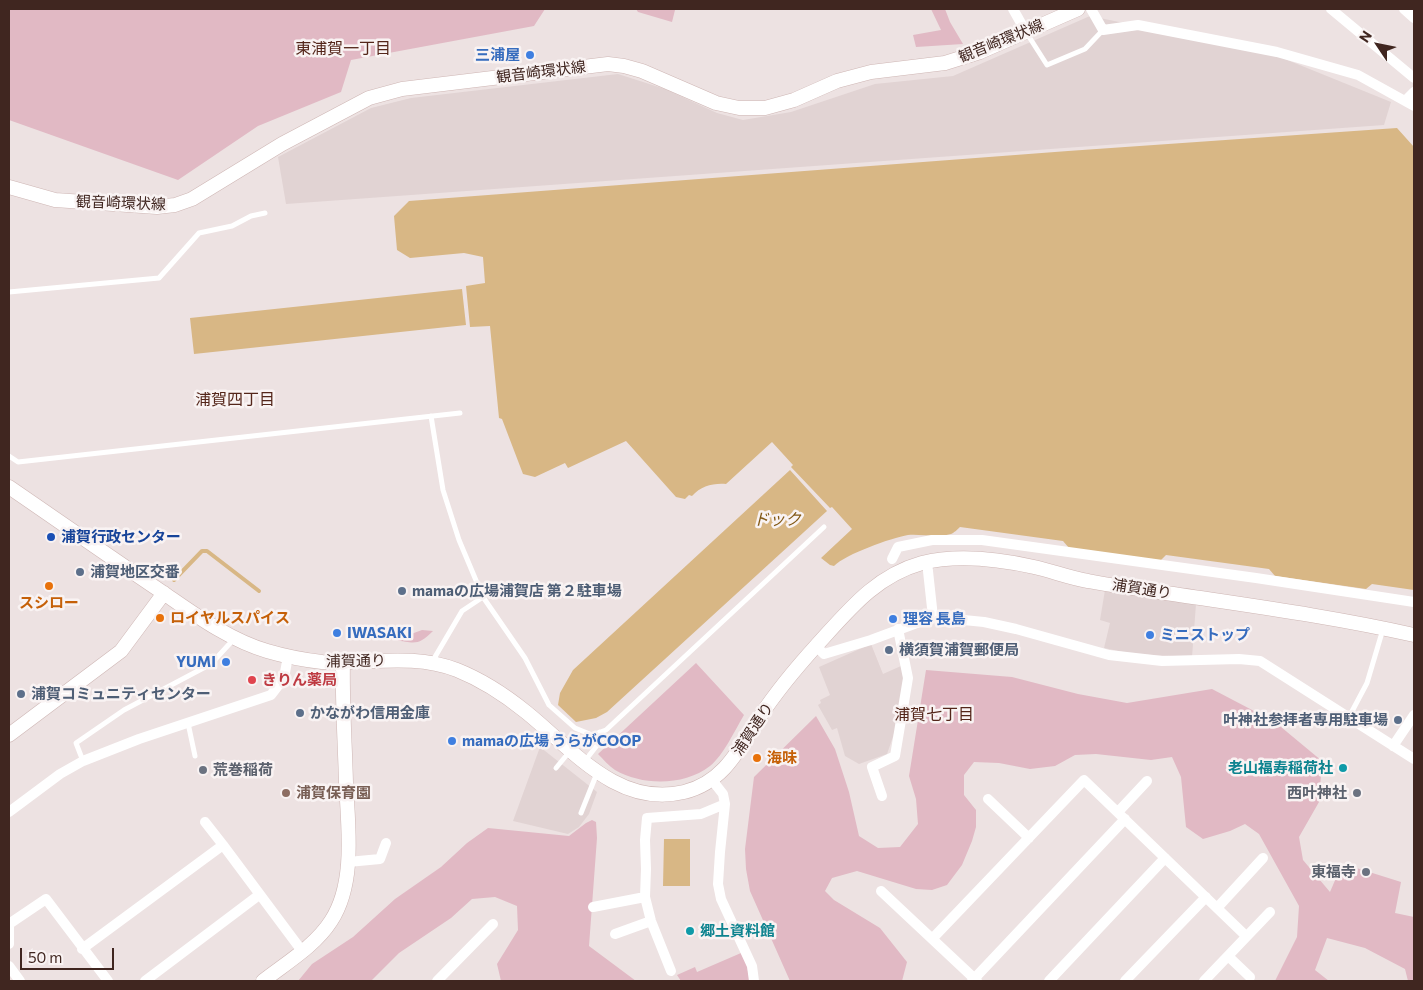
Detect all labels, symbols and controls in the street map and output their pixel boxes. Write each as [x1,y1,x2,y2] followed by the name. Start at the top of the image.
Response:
[956,16,1046,66] street label: 観音崎環状線
[1353,20,1403,70] north arrow
[1355,27,1375,45] text: N
[295,39,391,59] district label: 東浦賀一丁目
[475,46,520,64] place label: 三浦屋
[524,49,536,61] marker: 三浦屋
[495,58,587,86] street label: 観音崎環状線
[76,192,166,214] street label: 観音崎環状線
[195,390,275,410] district label: 浦賀四丁目
[753,510,801,530] water label: ドック
[61,528,181,546] place label: 浦賀行政センター
[45,531,57,543] marker: 浦賀行政センター
[90,563,180,581] place label: 浦賀地区交番
[74,566,86,578] marker: 浦賀地区交番
[1111,575,1173,603] street label: 浦賀通り
[43,580,55,592] marker: スシロー
[412,582,622,600] place label: mamaの広場浦賀店 第２駐車場
[396,585,408,597] marker: mamaの広場浦賀店 第２駐車場
[19,594,79,612] place label: スシロー
[170,609,290,627] place label: ロイヤルスパイス
[903,610,966,628] place label: 理容 長島
[154,612,166,624] marker: ロイヤルスパイス
[887,613,899,625] marker: 理容 長島
[347,624,412,642] place label: IWASAKI
[1160,626,1250,644] place label: ミニストップ
[331,627,343,639] marker: IWASAKI
[1144,629,1156,641] marker: ミニストップ
[899,641,1019,659] place label: 横須賀浦賀郵便局
[883,644,895,656] marker: 横須賀浦賀郵便局
[326,651,386,671] street label: 浦賀通り
[176,653,216,671] place label: YUMI
[220,656,232,668] marker: YUMI
[262,671,337,689] place label: きりん薬局
[246,674,258,686] marker: きりん薬局
[31,685,211,703] place label: 浦賀コミュニティセンター
[15,688,27,700] marker: 浦賀コミュニティセンター
[729,699,777,759] street label: 浦賀通り
[310,704,430,722] place label: かながわ信用金庫
[894,705,974,725] district label: 浦賀七丁目
[294,707,306,719] marker: かながわ信用金庫
[1223,711,1388,729] place label: 叶神社参拝者専用駐車場
[1392,714,1404,726] marker: 叶神社参拝者専用駐車場
[462,732,641,750] place label: mamaの広場 うらがCOOP
[446,735,458,747] marker: mamaの広場 うらがCOOP
[767,749,797,767] place label: 海味
[751,752,763,764] marker: 海味
[1228,759,1333,777] place label: 老山福寿稲荷社
[213,761,273,779] place label: 荒巻稲荷
[1337,762,1349,774] marker: 老山福寿稲荷社
[197,764,209,776] marker: 荒巻稲荷
[296,784,371,802] place label: 浦賀保育園
[1287,784,1347,802] place label: 西叶神社
[280,787,292,799] marker: 浦賀保育園
[1351,787,1363,799] marker: 西叶神社
[1311,863,1356,881] place label: 東福寺
[1360,866,1372,878] marker: 東福寺
[700,922,775,940] place label: 郷土資料館
[684,925,696,937] marker: 郷土資料館
[22,938,116,970] scale bar
[28,948,62,966] text: 50 m

